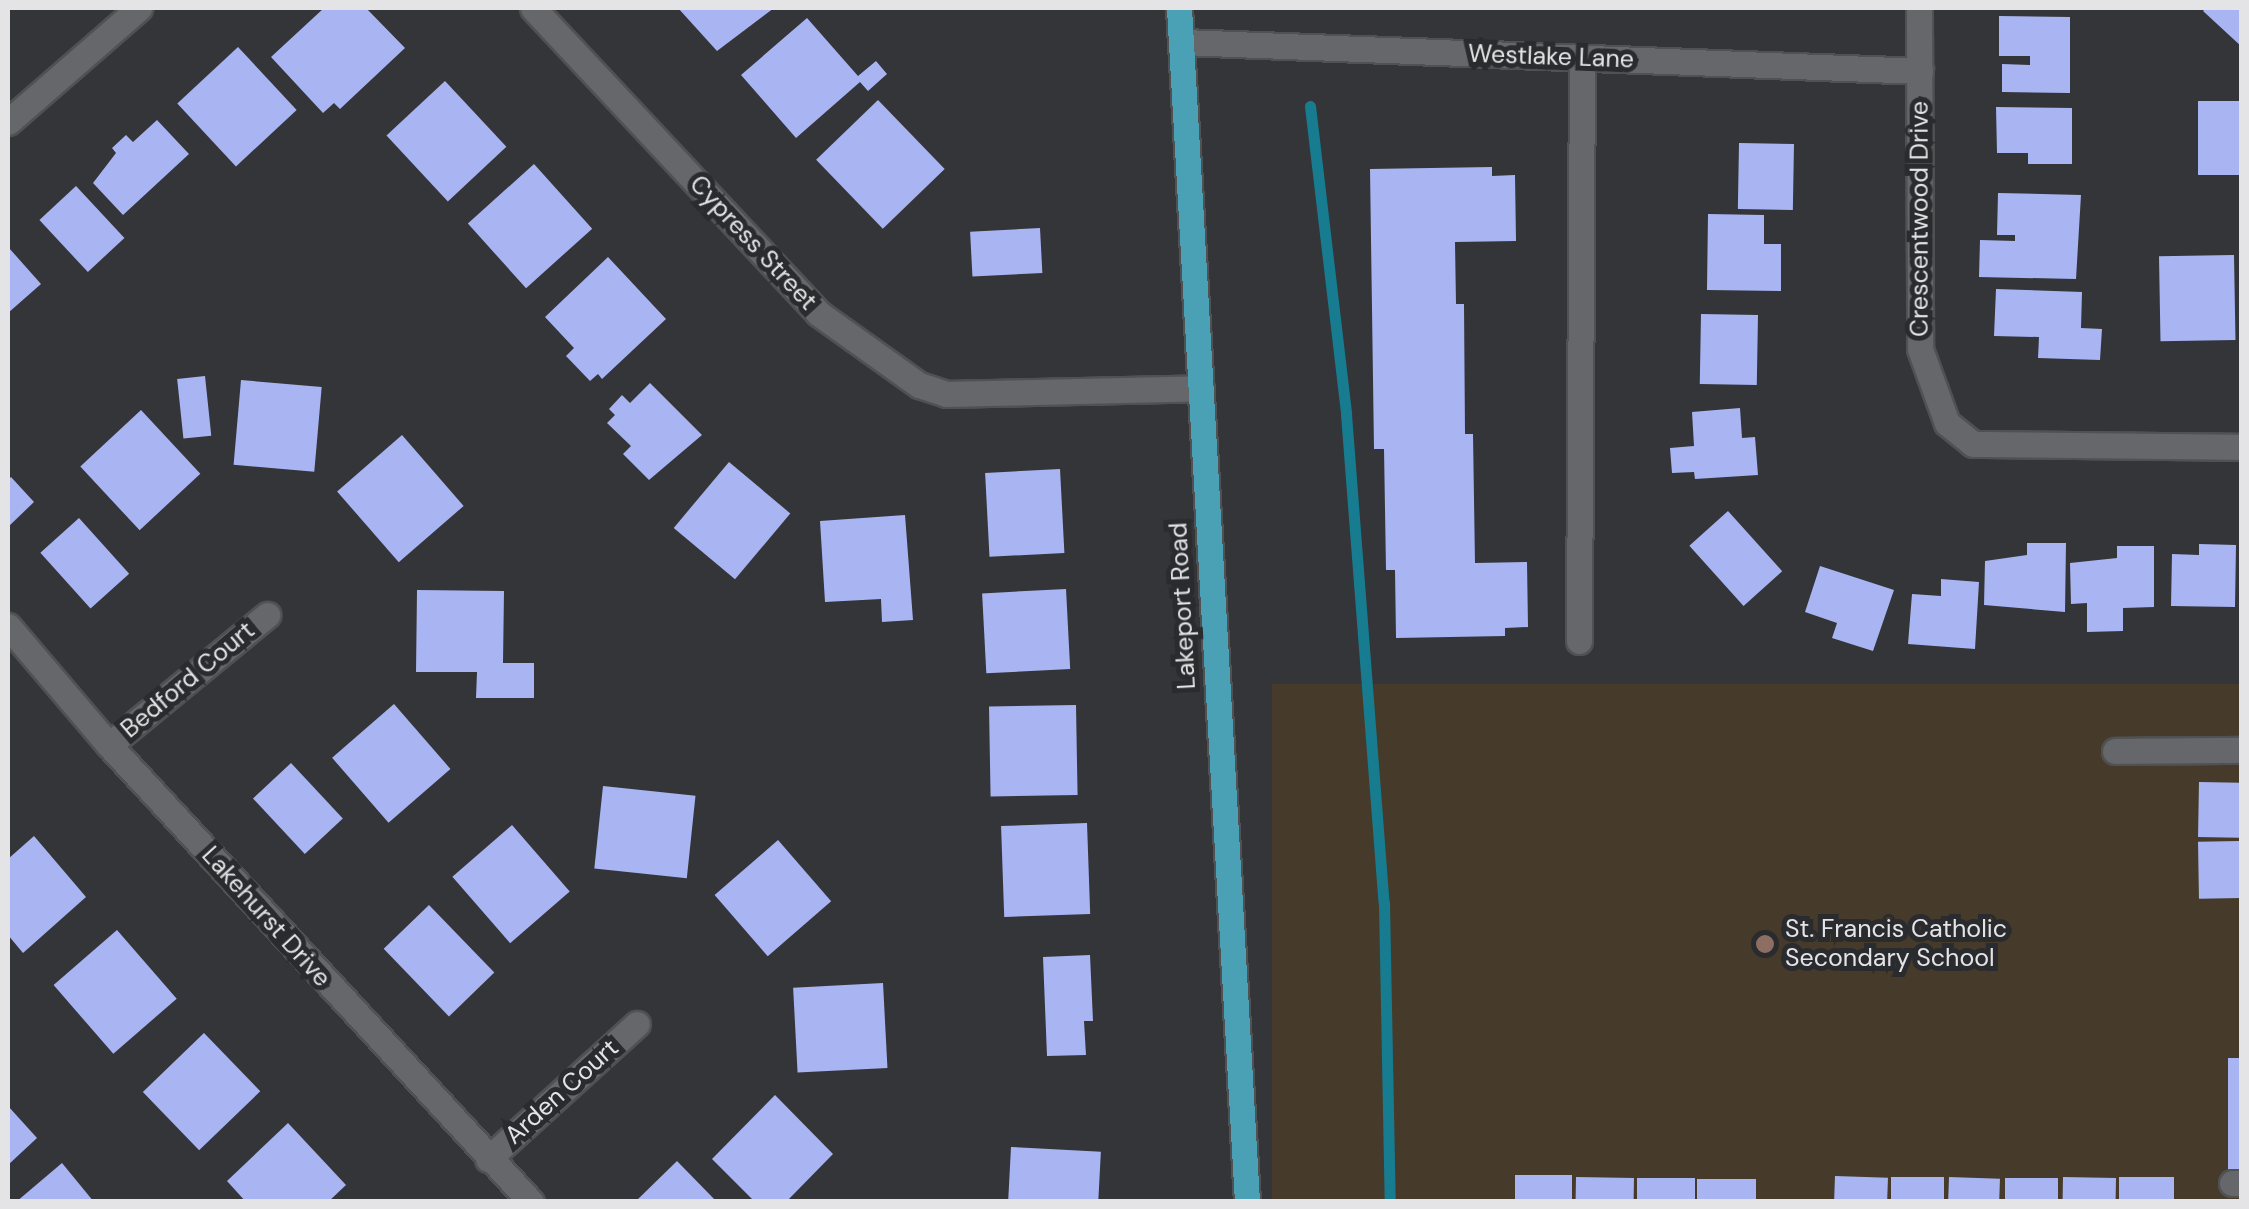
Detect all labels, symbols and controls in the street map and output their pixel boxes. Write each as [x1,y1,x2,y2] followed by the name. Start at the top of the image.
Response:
[1468,39,1634,75] street label: Westlake Lane
[1905,101,1935,337] street label: Crescentwood Drive
[683,169,823,317] street label: Cypress Street
[1164,522,1202,690] street label: Lakeport Road
[115,615,261,745] street label: Bedford Court
[195,841,337,993] street label: Lakehurst Drive
[1785,915,2007,974] place label: St. Francis Catholic Secondary School
[1754,933,1776,955] marker: St. Francis Catholic Secondary School
[499,1033,625,1151] street label: Arden Court

